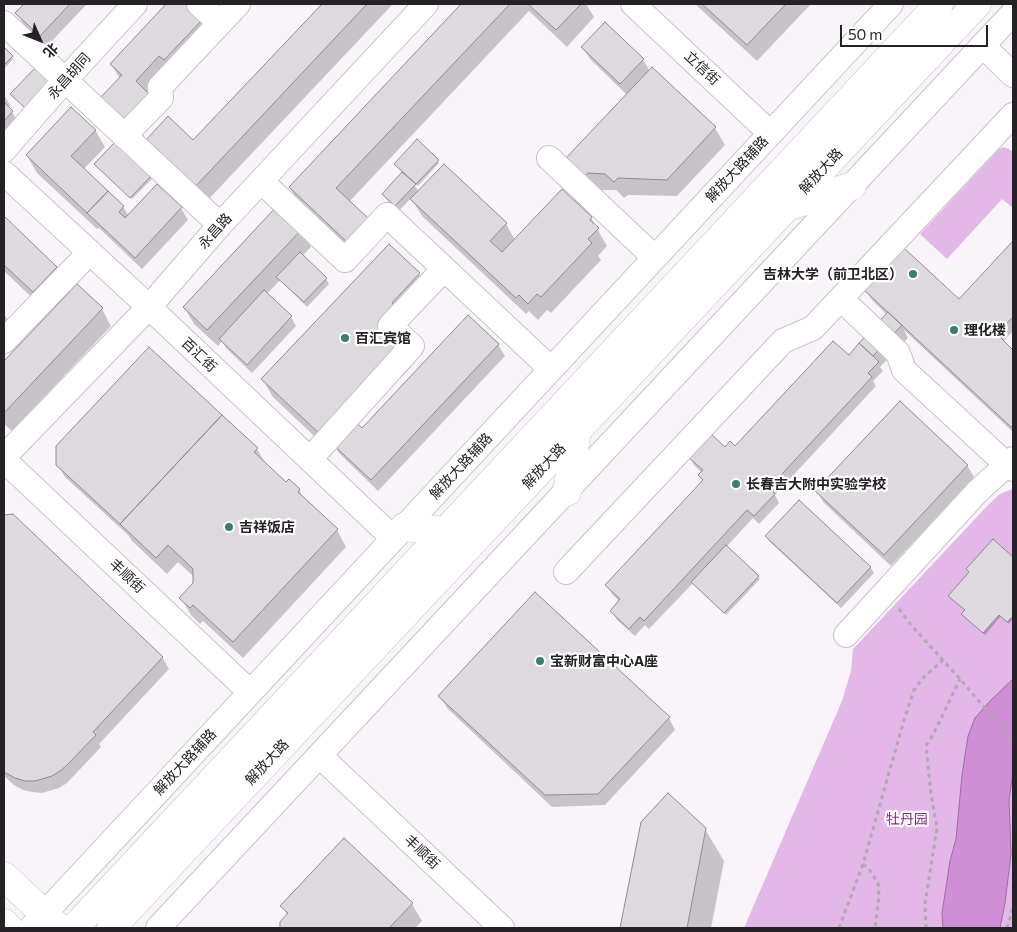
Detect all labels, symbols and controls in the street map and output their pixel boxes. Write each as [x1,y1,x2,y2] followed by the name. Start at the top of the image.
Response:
[15,15,65,65] north arrow
[842,15,990,47] scale bar
[848,25,882,43] text: 50 m
[40,40,62,62] text: 北
[681,48,723,88] street label: 立信街
[44,50,94,102] street label: 永昌胡同
[702,133,772,205] street label: 解放大路辅路
[796,145,846,197] street label: 解放大路
[195,210,235,252] street label: 永昌路
[763,266,903,282] place label: 吉林大学（前卫北区）
[907,268,919,280] marker: 吉林大学（前卫北区）
[964,322,1006,338] place label: 理化楼
[948,324,960,336] marker: 理化楼
[355,330,411,346] place label: 百汇宾馆
[339,332,351,344] marker: 百汇宾馆
[178,335,220,375] street label: 百汇街
[426,430,496,502] street label: 解放大路辅路
[519,440,569,492] street label: 解放大路
[746,476,886,492] place label: 长春吉大附中实验学校
[730,478,742,490] marker: 长春吉大附中实验学校
[239,519,295,535] place label: 吉祥饭店
[223,521,235,533] marker: 吉祥饭店
[106,556,148,596] street label: 丰顺街
[550,653,658,669] place label: 宝新财富中心A座
[534,655,546,667] marker: 宝新财富中心A座
[150,726,220,798] street label: 解放大路辅路
[242,736,292,788] street label: 解放大路
[886,811,928,827] park label: 牡丹园
[401,832,443,872] street label: 丰顺街

